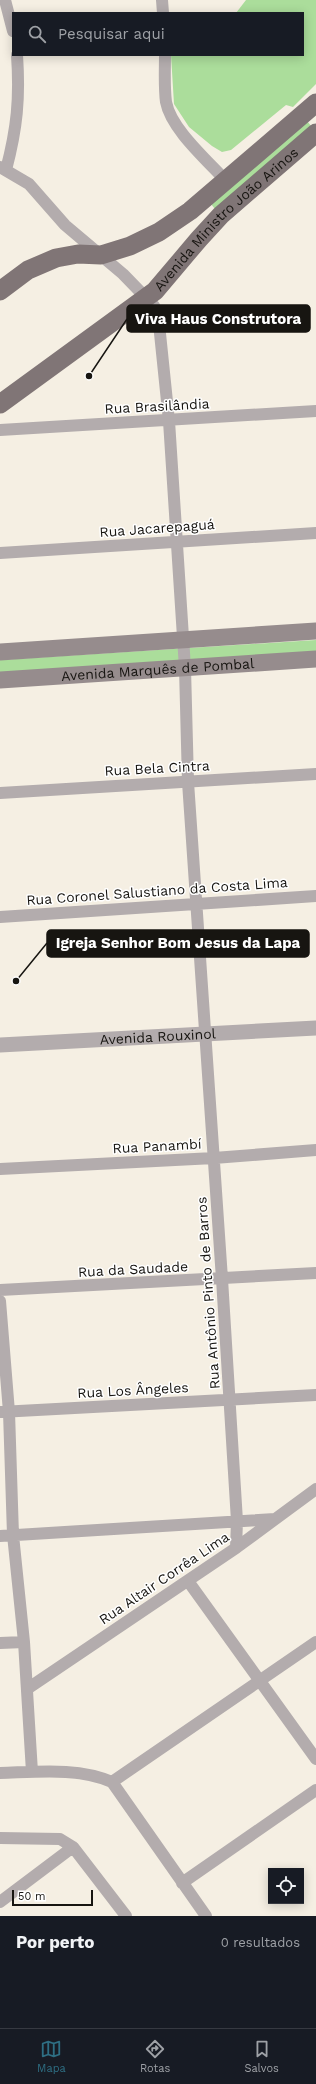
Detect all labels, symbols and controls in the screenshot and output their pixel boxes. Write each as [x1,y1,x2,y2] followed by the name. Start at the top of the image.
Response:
[12,12,304,56] search box
[26,23,48,45] icon: search
[58,25,165,43] text: Pesquisar aqui
[150,144,301,294] street label: Avenida Ministro João Arinos
[127,305,310,332] callout: Viva Haus Construtora
[135,310,302,328] text: Viva Haus Construtora
[104,395,210,417] street label: Rua Brasilândia
[99,516,215,540] street label: Rua Jacarepaguá
[61,655,255,684] street label: Avenida Marquês de Pombal
[104,757,210,779] street label: Rua Bela Cintra
[26,874,288,908] street label: Rua Coronel Salustiano da Costa Lima
[47,930,309,957] callout: Igreja Senhor Bom Jesus da Lapa
[56,934,301,952] text: Igreja Senhor Bom Jesus da Lapa
[99,1025,217,1048] street label: Avenida Rouxinol
[112,1136,202,1156] street label: Rua Panambí
[193,1196,223,1390] street label: Rua Antônio Pinto de Barros
[78,1258,188,1280] street label: Rua da Saudade
[77,1379,189,1401] street label: Rua Los Ângeles
[96,1528,232,1628] street label: Rua Altair Corrêa Lima
[268,1868,304,1904] map controls
[268,1868,304,1904] button: locate
[12,1888,93,1907] scale bar
[18,1890,45,1903] text: 50 m
[16,1932,94,1952] text: Por perto
[221,1935,300,1950] text: 0 resultados
[37,2038,66,2075] tab: Mapa
[140,2038,170,2075] tab: Rotas
[244,2038,279,2075] tab: Salvos

